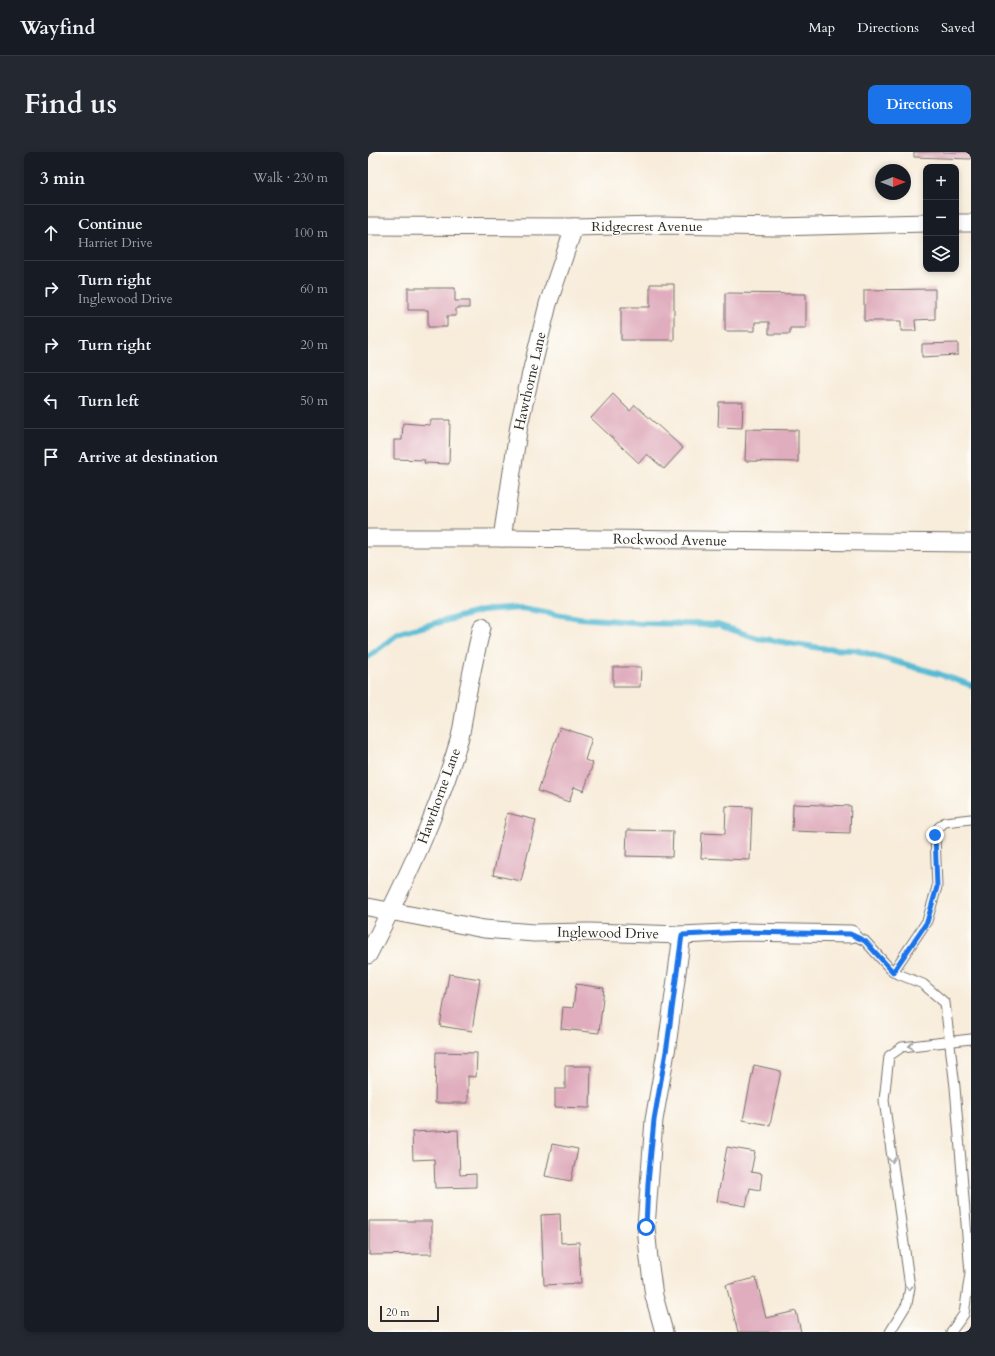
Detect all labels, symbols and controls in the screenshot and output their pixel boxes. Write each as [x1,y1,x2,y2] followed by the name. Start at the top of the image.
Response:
[20,15,95,41] text: Wayfind
[809,18,835,37] text: Map
[857,18,919,37] text: Directions
[941,18,975,37] text: Saved
[24,85,117,123] text: Find us
[868,85,971,124] button: Directions
[875,164,911,200] north arrow
[923,164,959,272] map controls
[923,164,959,200] button: +
[40,167,85,190] text: 3 min
[253,169,328,187] text: Walk · 230 m
[923,200,959,236] button: −
[78,214,143,234] text: Continue
[591,217,703,236] street label: Ridgecrest Avenue
[40,222,62,244] icon: ahead
[294,224,328,242] text: 100 m
[78,234,153,252] text: Harriet Drive
[923,236,959,272] button: layers
[78,270,151,290] text: Turn right
[40,278,62,300] icon: right
[300,280,328,298] text: 60 m
[78,290,173,308] text: Inglewood Drive
[509,330,551,432] street label: Hawthorne Lane
[40,334,62,356] icon: right
[78,335,151,355] text: Turn right
[300,336,328,354] text: 20 m
[40,390,62,412] icon: left
[78,391,139,411] text: Turn left
[300,392,328,410] text: 50 m
[40,446,62,468] icon: arrive
[78,447,218,467] text: Arrive at destination
[613,530,727,550] street label: Rockwood Avenue
[413,745,465,847] street label: Hawthorne Lane
[926,826,944,844] route end
[557,923,659,943] street label: Inglewood Drive
[908,1041,914,1050] one-way arrow
[887,1157,896,1163] one-way arrow
[637,1218,655,1236] route start
[904,1285,913,1292] one-way arrow
[380,1304,439,1323] scale bar
[386,1305,410,1320] text: 20 m

